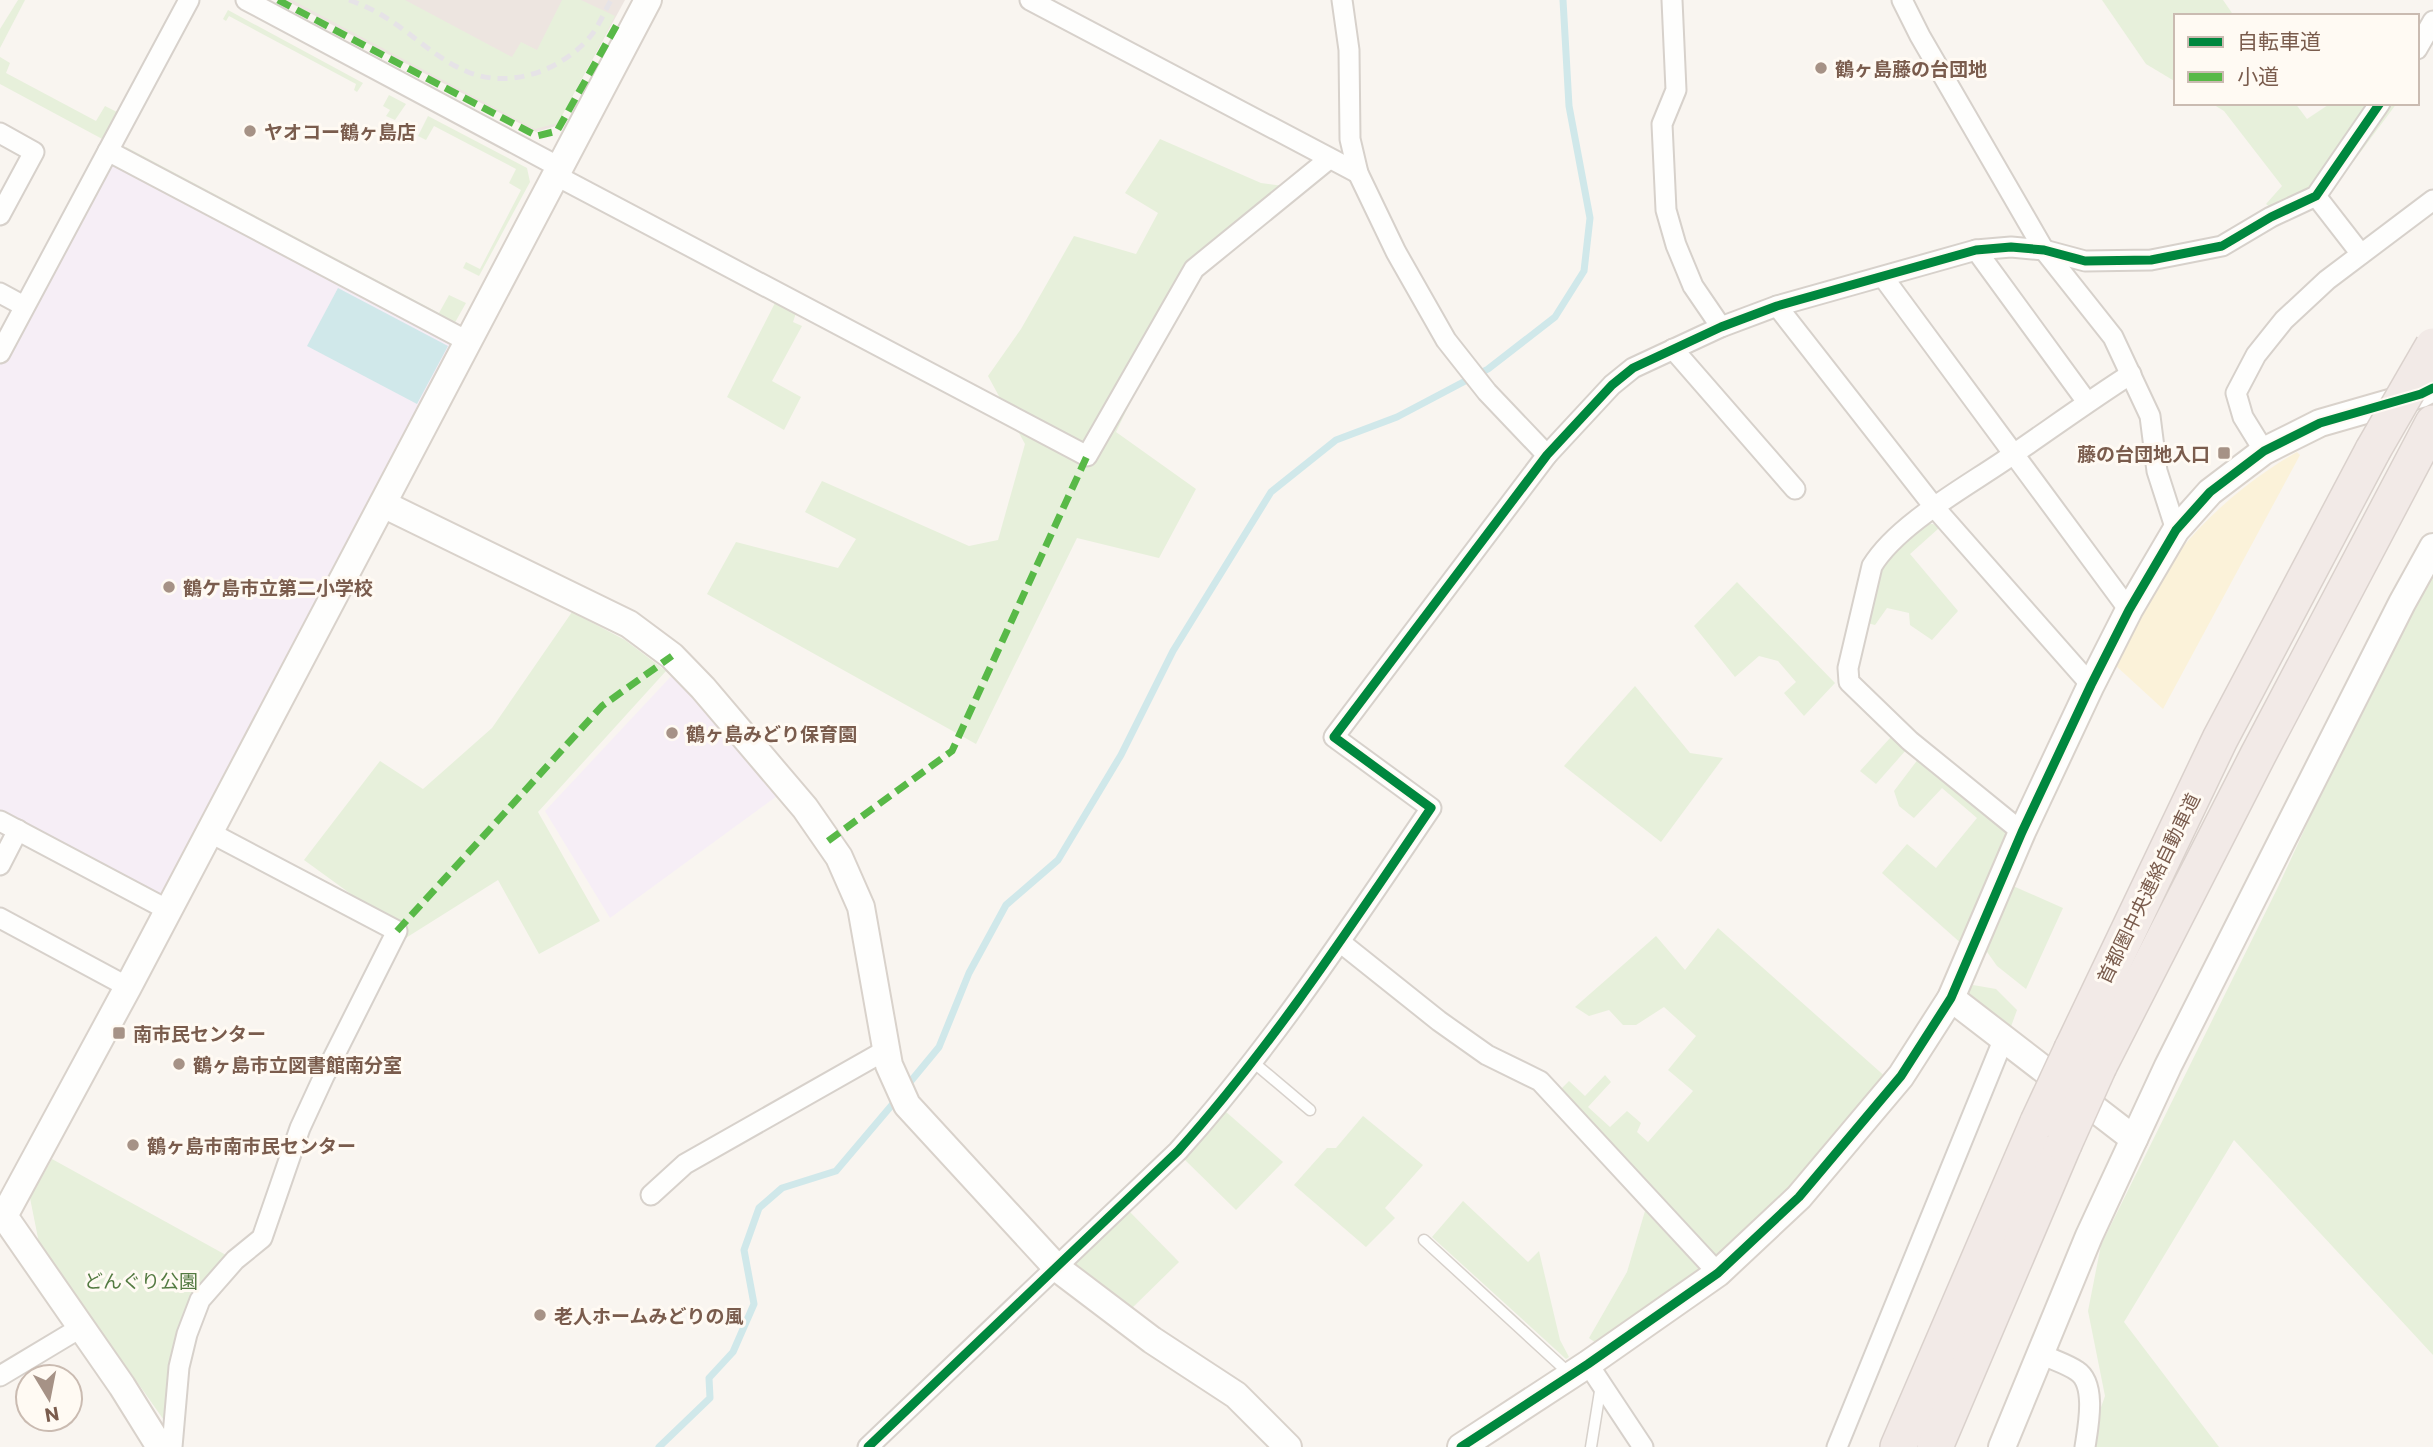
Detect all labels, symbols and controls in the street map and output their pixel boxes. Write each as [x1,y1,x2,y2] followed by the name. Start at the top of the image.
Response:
[2174,14,2419,105] legend
[2237,28,2321,53] text: 自転車道
[1835,57,1987,80] place label: 鶴ヶ島藤の台団地
[1813,60,1829,76] marker: 鶴ヶ島藤の台団地
[2237,63,2279,88] text: 小道
[264,120,416,143] place label: ヤオコー鶴ヶ島店
[242,123,258,139] marker: ヤオコー鶴ヶ島店
[2077,442,2210,465] place label: 藤の台団地入口
[2216,445,2232,461] marker: 藤の台団地入口
[183,576,373,599] place label: 鶴ケ島市立第二小学校
[161,579,177,595] marker: 鶴ケ島市立第二小学校
[686,722,857,745] place label: 鶴ヶ島みどり保育園
[664,725,680,741] marker: 鶴ヶ島みどり保育園
[2092,789,2204,987] street label: 首都圏中央連絡自動車道
[133,1022,266,1045] place label: 南市民センター
[111,1025,127,1041] marker: 南市民センター
[193,1053,402,1076] place label: 鶴ヶ島市立図書館南分室
[171,1056,187,1072] marker: 鶴ヶ島市立図書館南分室
[147,1134,356,1157] place label: 鶴ヶ島市南市民センター
[125,1137,141,1153] marker: 鶴ヶ島市南市民センター
[84,1269,198,1292] park label: どんぐり公園
[554,1304,743,1327] place label: 老人ホームみどりの風
[532,1307,548,1323] marker: 老人ホームみどりの風
[14,1363,84,1433] north arrow
[43,1403,61,1428] text: N

